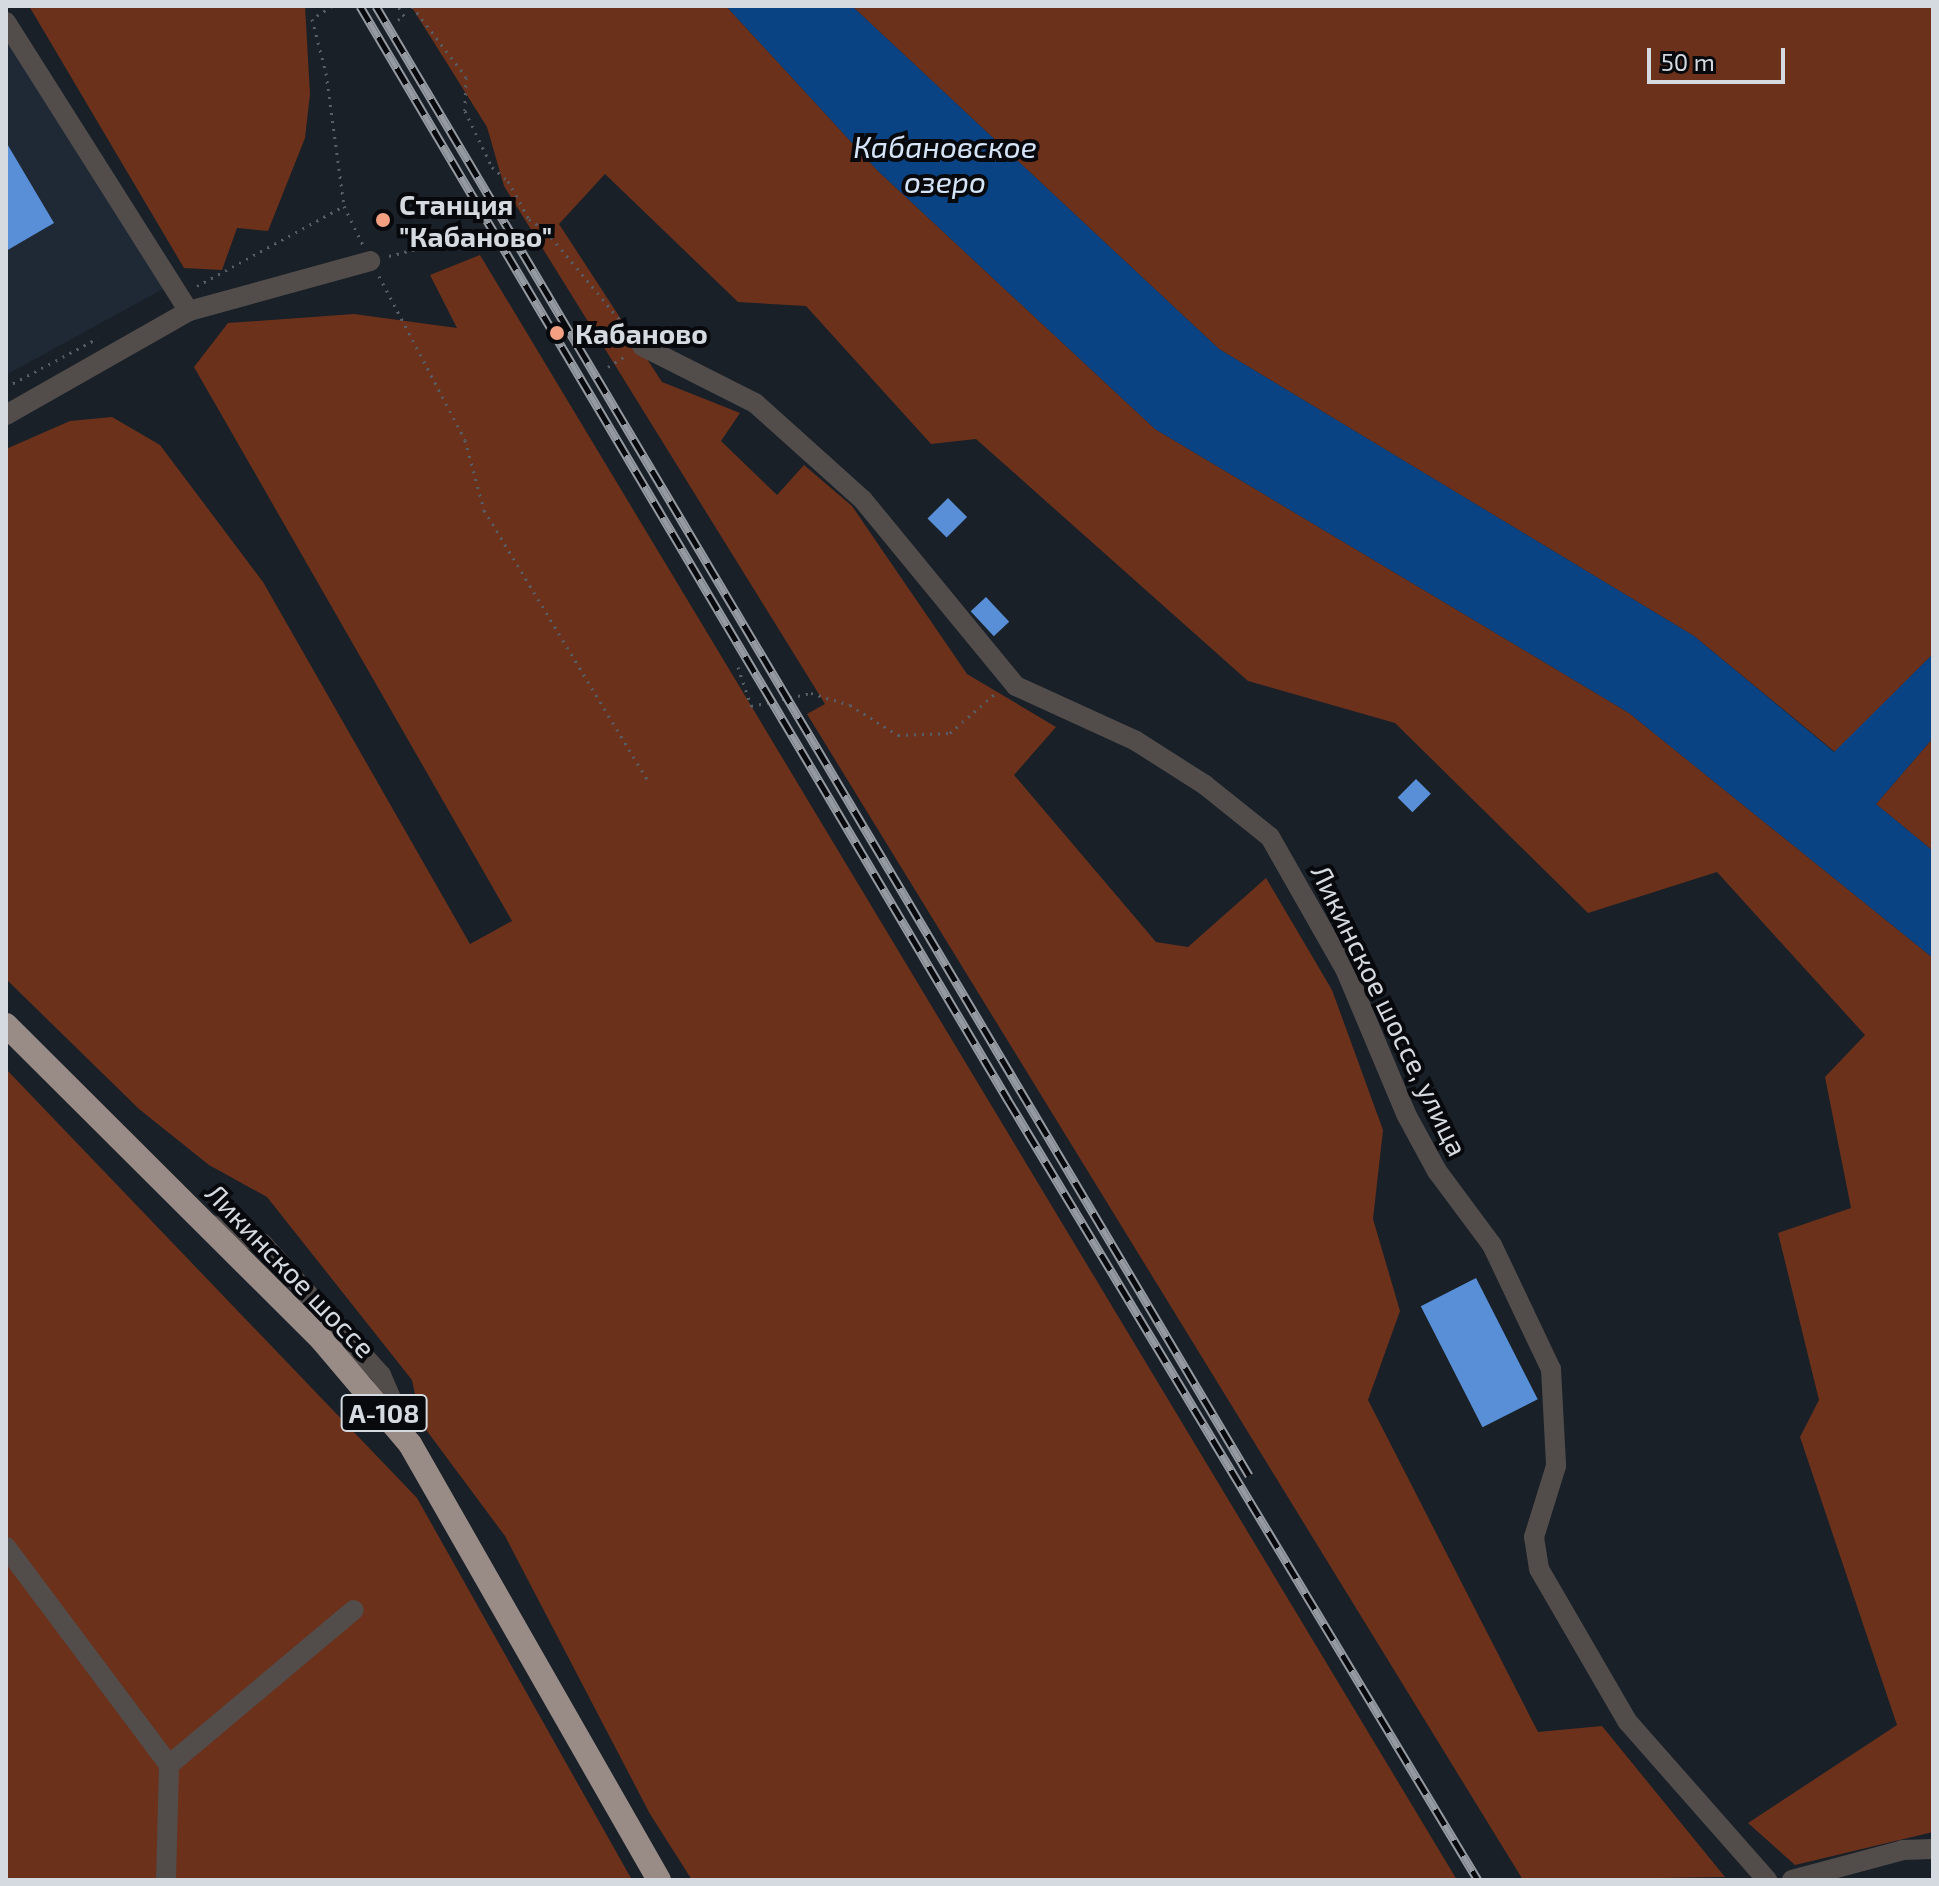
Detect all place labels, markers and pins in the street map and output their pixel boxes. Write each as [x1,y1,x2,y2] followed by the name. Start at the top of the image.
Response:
[399,187,552,253] place label: Станция "Кабаново"
[374,211,392,229] marker: Станция "Кабаново"
[575,316,708,350] place label: Кабаново
[546,322,568,344] marker: Кабаново

